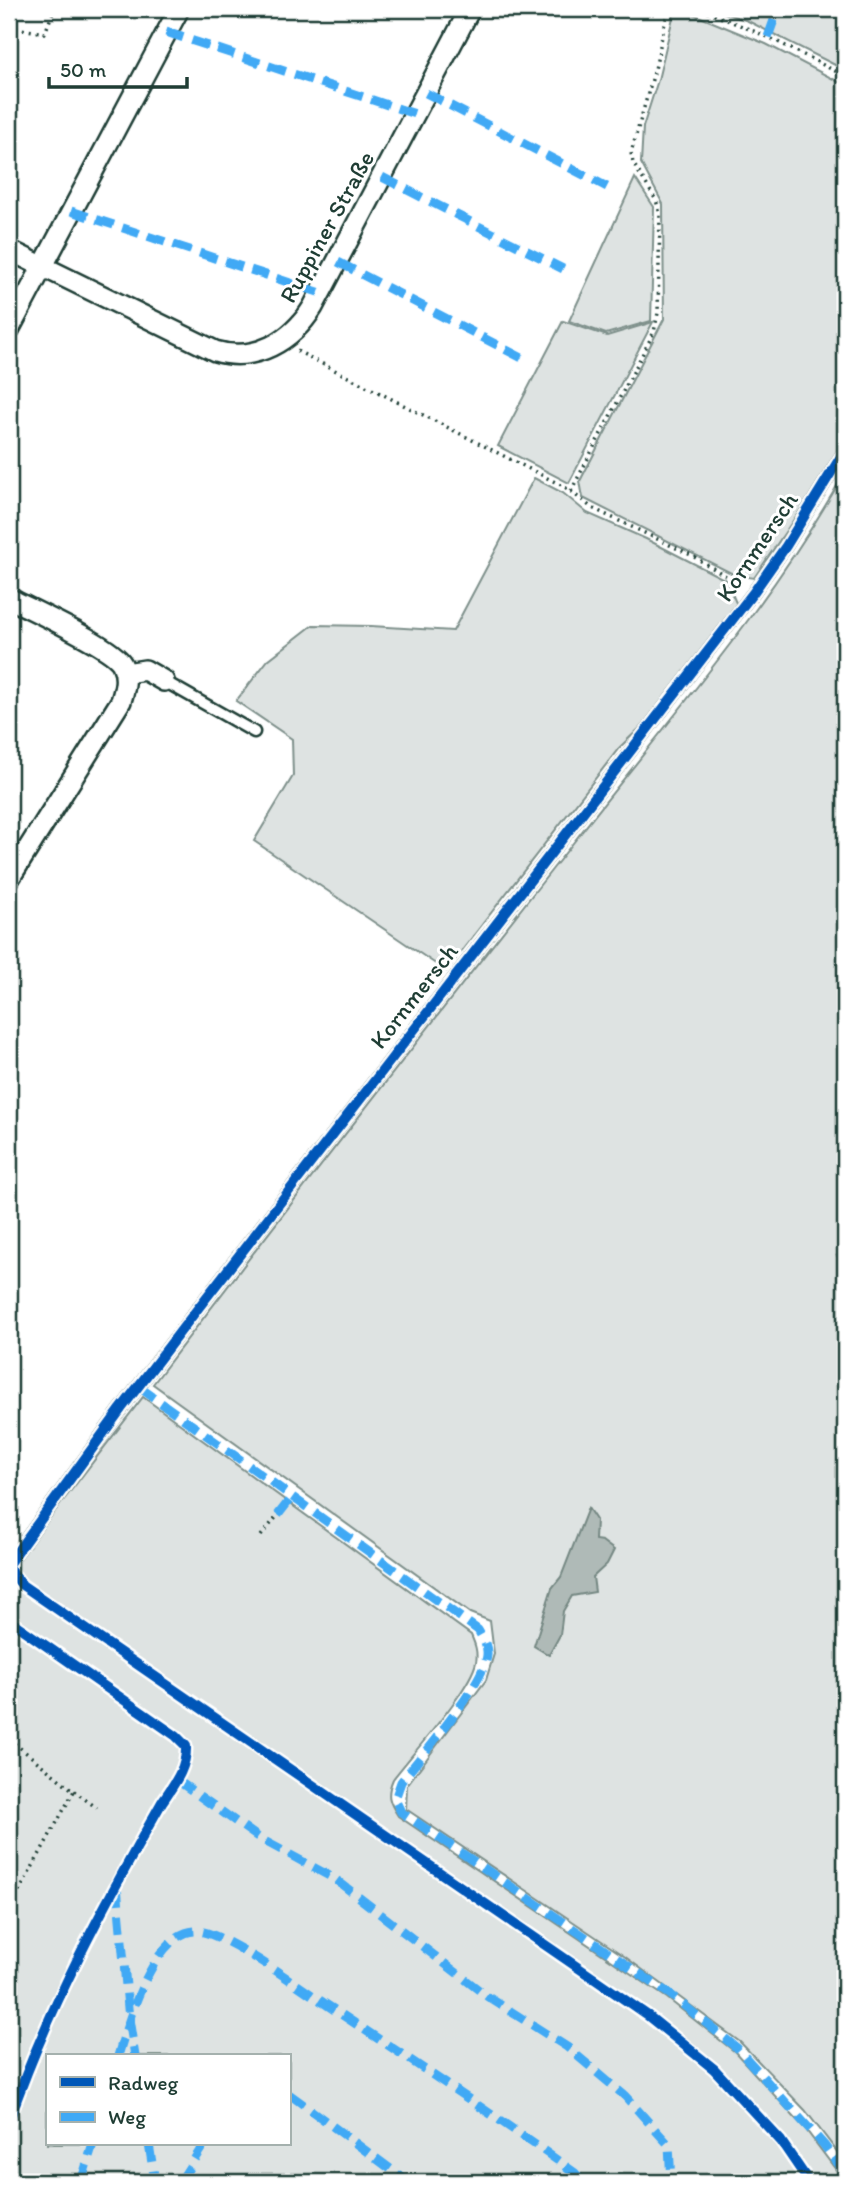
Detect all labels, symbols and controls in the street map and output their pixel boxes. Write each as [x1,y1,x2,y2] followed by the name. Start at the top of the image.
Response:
[49,46,187,90] scale bar
[60,57,107,82] text: 50 m
[273,146,380,308] street label: Ruppiner Straße
[709,486,804,607] street label: Kornmersch
[363,937,464,1054] street label: Kornmersch
[46,2054,290,2146] legend
[108,2070,178,2095] text: Radweg
[108,2104,146,2129] text: Weg

